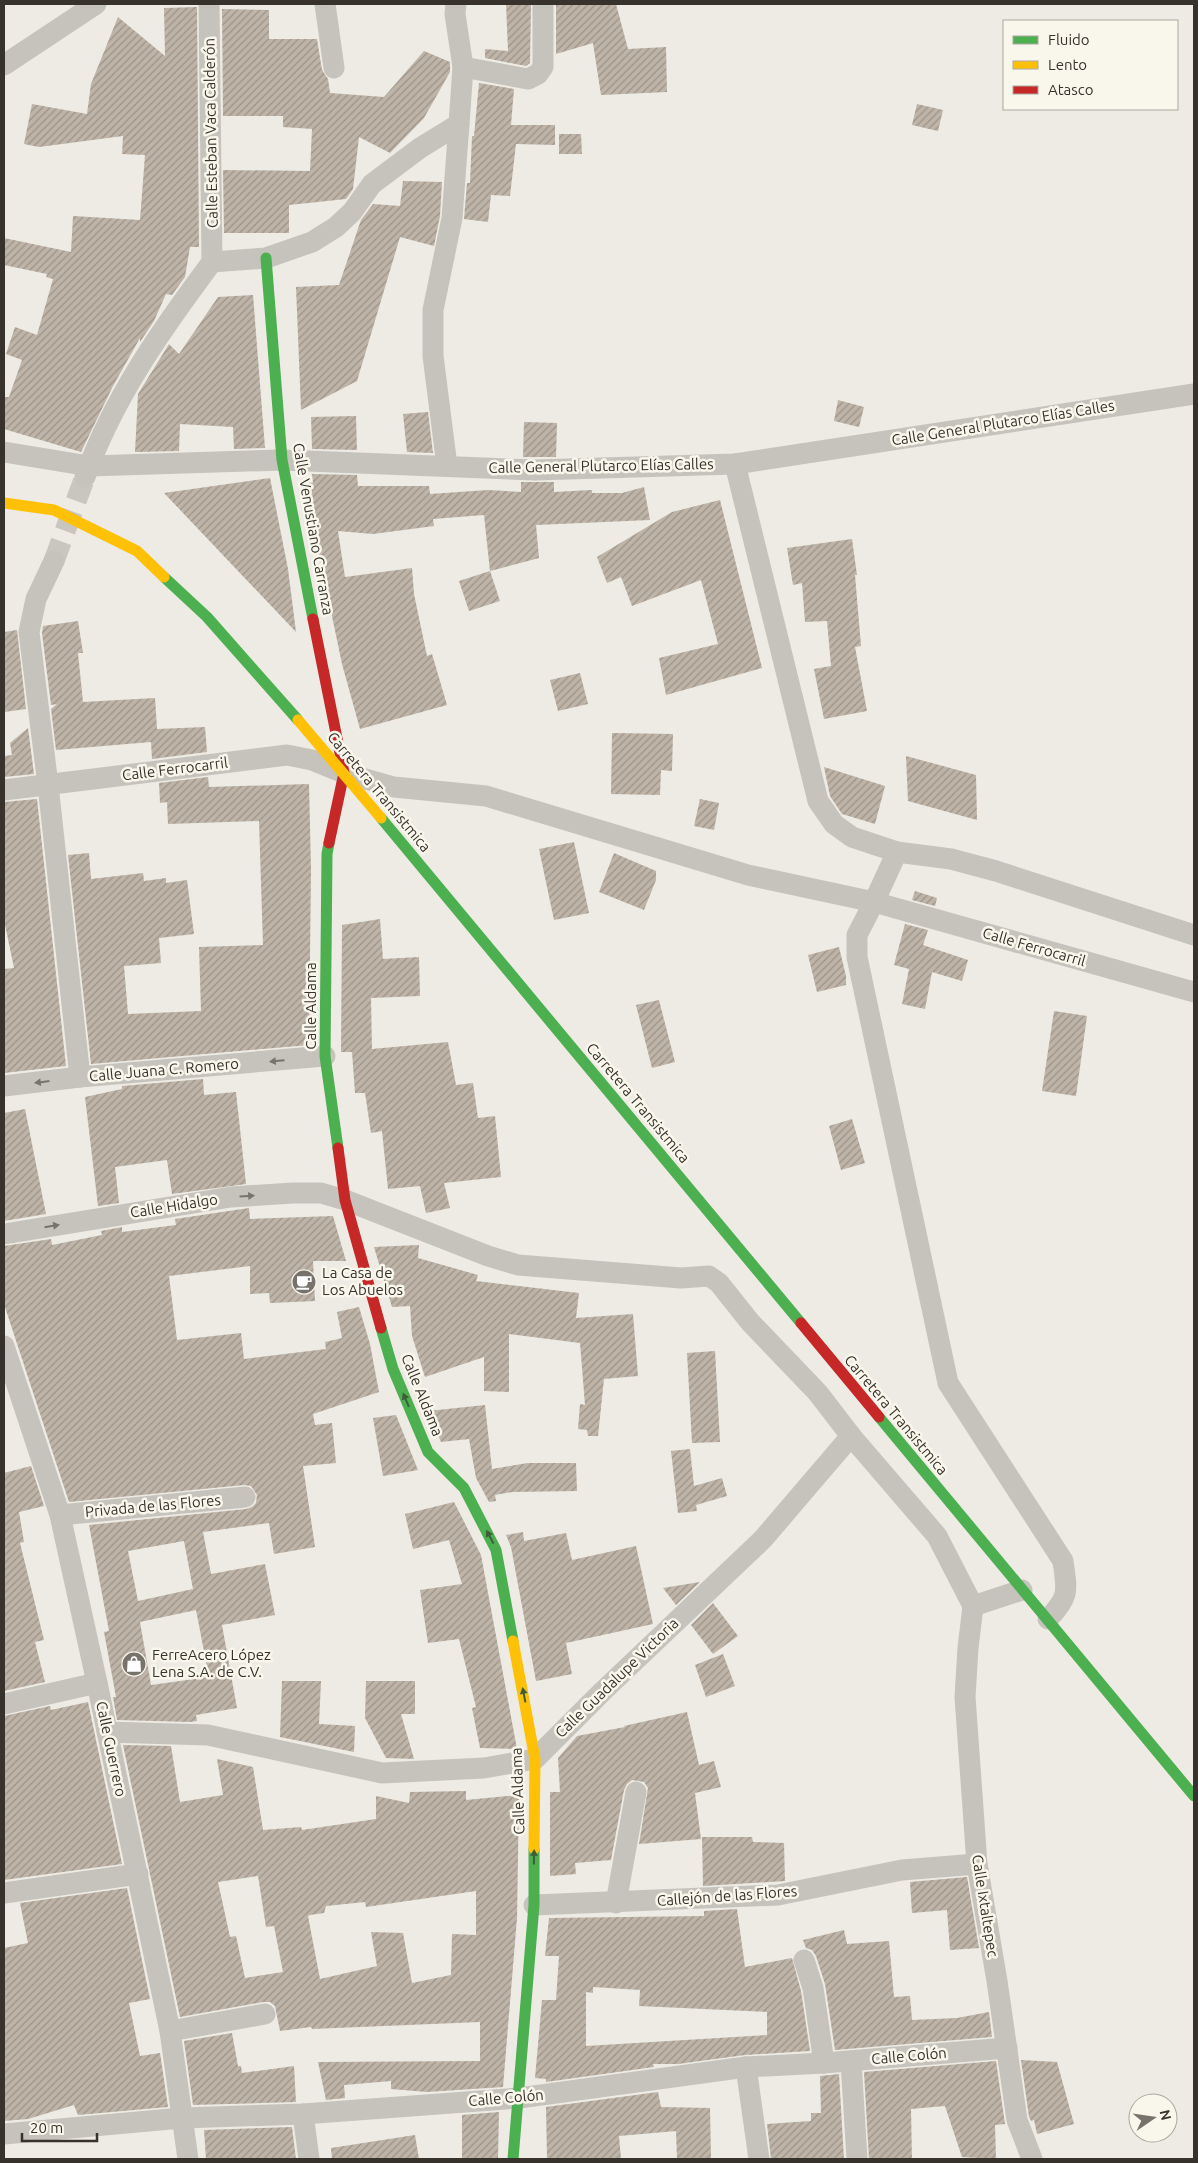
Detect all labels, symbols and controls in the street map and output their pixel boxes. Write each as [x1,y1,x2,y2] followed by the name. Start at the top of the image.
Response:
[1003,20,1178,110] legend
[1048,31,1090,48] text: Fluido
[200,38,221,228] street label: Calle Esteban Vaca Calderón
[1048,56,1087,73] text: Lento
[1048,81,1094,98] text: Atasco
[890,396,1116,449] street label: Calle General Plutarco Elías Calles
[290,441,337,616] street label: Calle Venustiano Carranza
[488,455,714,476] street label: Calle General Plutarco Elías Calles
[324,728,434,855] street label: Carretera Transistmica
[121,754,229,783] street label: Calle Ferrocarril
[981,924,1088,969] street label: Calle Ferrocarril
[302,962,319,1050] street label: Calle Aldama
[583,1039,693,1166] street label: Carretera Transistmica
[88,1054,240,1085] street label: Calle Juana C. Romero
[269,1057,285,1065] one-way arrow
[33,1078,49,1086] one-way arrow
[129,1190,219,1221] street label: Calle Hidalgo
[239,1191,255,1199] one-way arrow
[44,1222,60,1230] one-way arrow
[322,1264,403,1298] place label: La Casa de Los Abuelos
[291,1269,317,1295] cafe icon: La Casa de Los Abuelos
[398,1351,447,1438] street label: Calle Aldama
[841,1351,951,1478] street label: Carretera Transistmica
[402,1393,410,1407] one-way arrow
[84,1491,222,1520] street label: Privada de las Flores
[486,1530,494,1544] one-way arrow
[552,1614,682,1741] street label: Calle Guadalupe Victoria
[152,1646,271,1680] place label: FerreAcero López Lena S.A. de C.V.
[121,1651,147,1677] shop icon: FerreAcero López Lena S.A. de C.V.
[519,1687,527,1703] one-way arrow
[93,1700,130,1798] street label: Calle Guerrero
[507,1747,528,1835] street label: Calle Aldama
[530,1848,538,1864] one-way arrow
[969,1853,1002,1958] street label: Calle Ixtaltepec
[656,1882,798,1909] street label: Callejón de las Flores
[870,2044,947,2067] street label: Calle Colón
[467,2086,544,2109] street label: Calle Colón
[1128,2093,1178,2143] north arrow
[1157,2108,1175,2122] text: N
[22,2110,98,2142] scale bar
[30,2119,63,2136] text: 20 m

